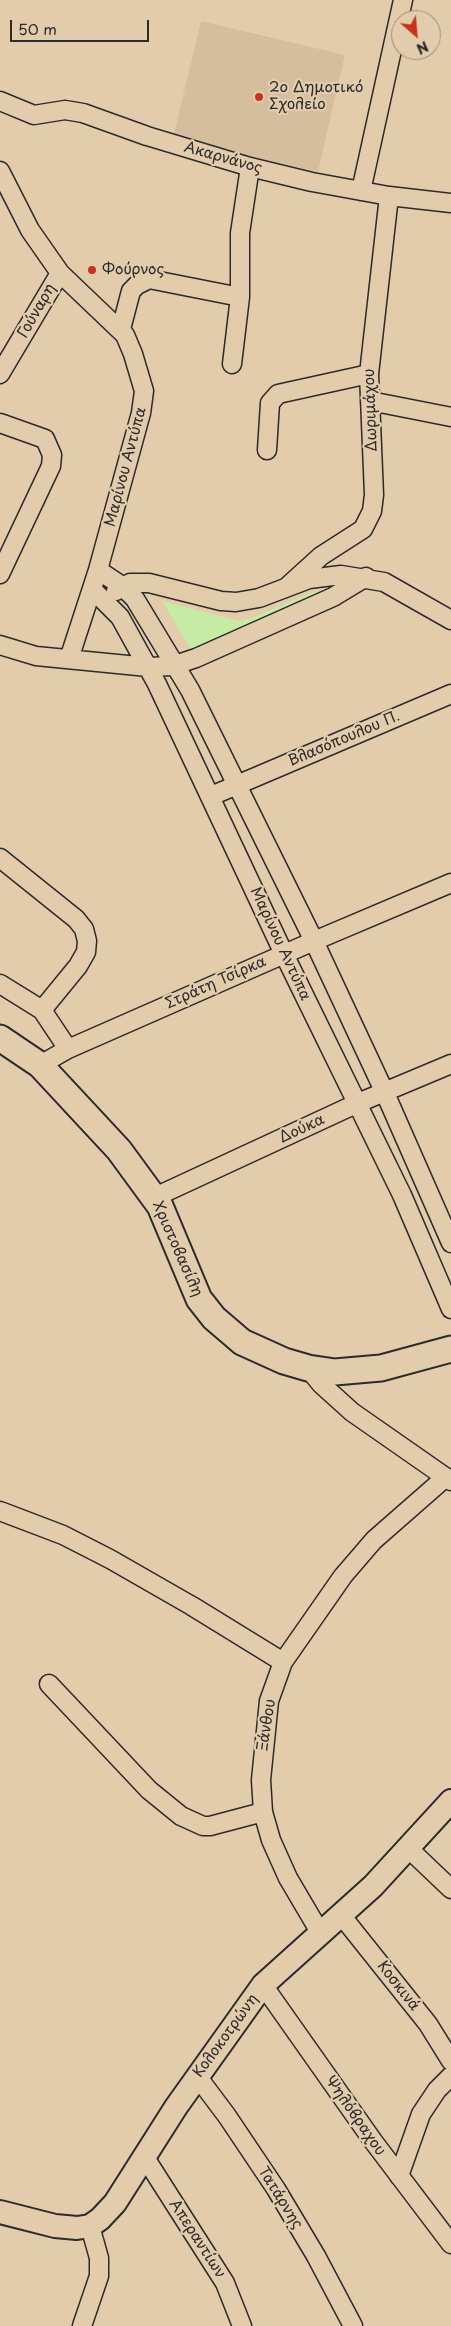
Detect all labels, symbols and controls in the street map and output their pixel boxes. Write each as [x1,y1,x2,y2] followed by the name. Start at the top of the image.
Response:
[12,10,151,42] scale bar
[391,10,441,60] north arrow
[18,17,57,40] text: 50 m
[413,36,432,60] text: N
[269,79,363,114] place label: 2ο Δημοτικό Σχολείο
[253,91,265,103] marker: 2ο Δημοτικό Σχολείο
[182,138,264,178] street label: Ακαρνάνος
[102,261,164,279] place label: Φούρνος
[86,264,98,276] marker: Φούρνος
[14,281,60,341] street label: Γούναρη
[361,368,381,452] street label: Δωριμάχου
[101,405,151,529] street label: Μαρίνου Αντύπα
[286,707,402,771] street label: Βλασόπουλου Π.
[246,884,314,1004] street label: Μαρίνου Αντύπα
[163,953,269,1013] street label: Στράτη Τσίρκα
[277,1111,327,1147] street label: Δούκα
[148,1199,206,1299] street label: Χριστοβασίλη
[254,1698,280,1752] street label: Ξάνθου
[373,1957,423,2015] street label: Κοσκινά
[190,1991,262,2081] street label: Κολοκοτρώνη
[321,2073,389,2159] street label: Ψηλόβραχου
[254,2163,306,2233] street label: Τατάρνης
[165,2196,229,2282] street label: Απεραντίων

